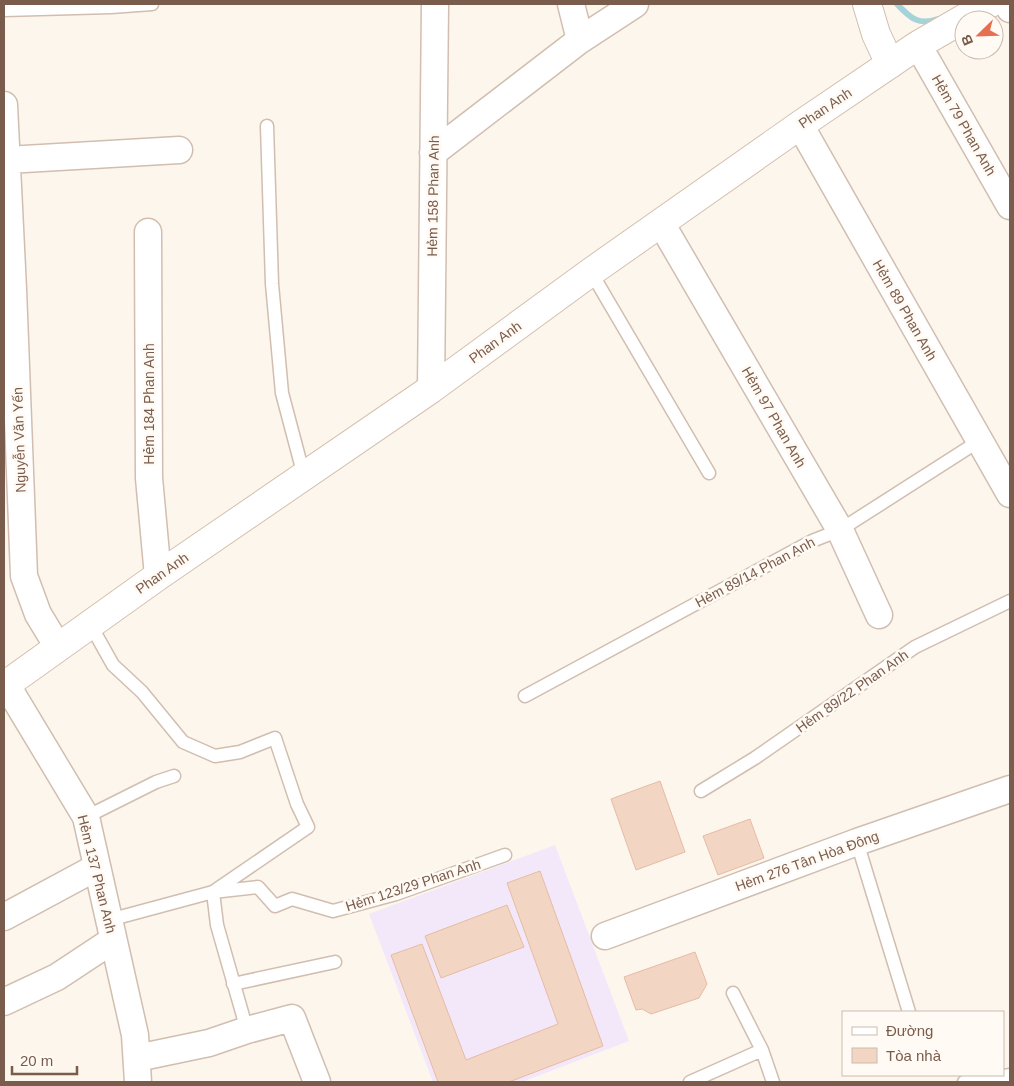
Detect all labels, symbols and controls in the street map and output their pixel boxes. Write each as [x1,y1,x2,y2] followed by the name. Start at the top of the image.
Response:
[954,10,1004,60] north arrow
[958,32,976,48] text: B
[929,72,999,178] street label: Hẻm 79 Phan Anh
[795,84,855,132] street label: Phan Anh
[424,135,442,257] street label: Hẻm 158 Phan Anh
[870,257,940,363] street label: Hẻm 89 Phan Anh
[466,318,524,366] street label: Phan Anh
[141,343,157,465] street label: Hẻm 184 Phan Anh
[739,364,809,470] street label: Hẻm 97 Phan Anh
[9,387,29,493] street label: Nguyễn Văn Yến
[692,534,818,610] street label: Hẻm 89/14 Phan Anh
[133,549,191,597] street label: Phan Anh
[793,646,911,736] street label: Hẻm 89/22 Phan Anh
[75,813,119,935] street label: Hẻm 137 Phan Anh
[733,828,881,894] street label: Hẻm 276 Tân Hòa Đông
[344,856,482,914] street label: Hẻm 123/29 Phan Anh
[842,1011,1004,1076] legend
[886,1022,933,1039] text: Đường
[12,1044,78,1076] scale bar
[886,1047,942,1064] text: Tòa nhà
[20,1052,53,1069] text: 20 m

